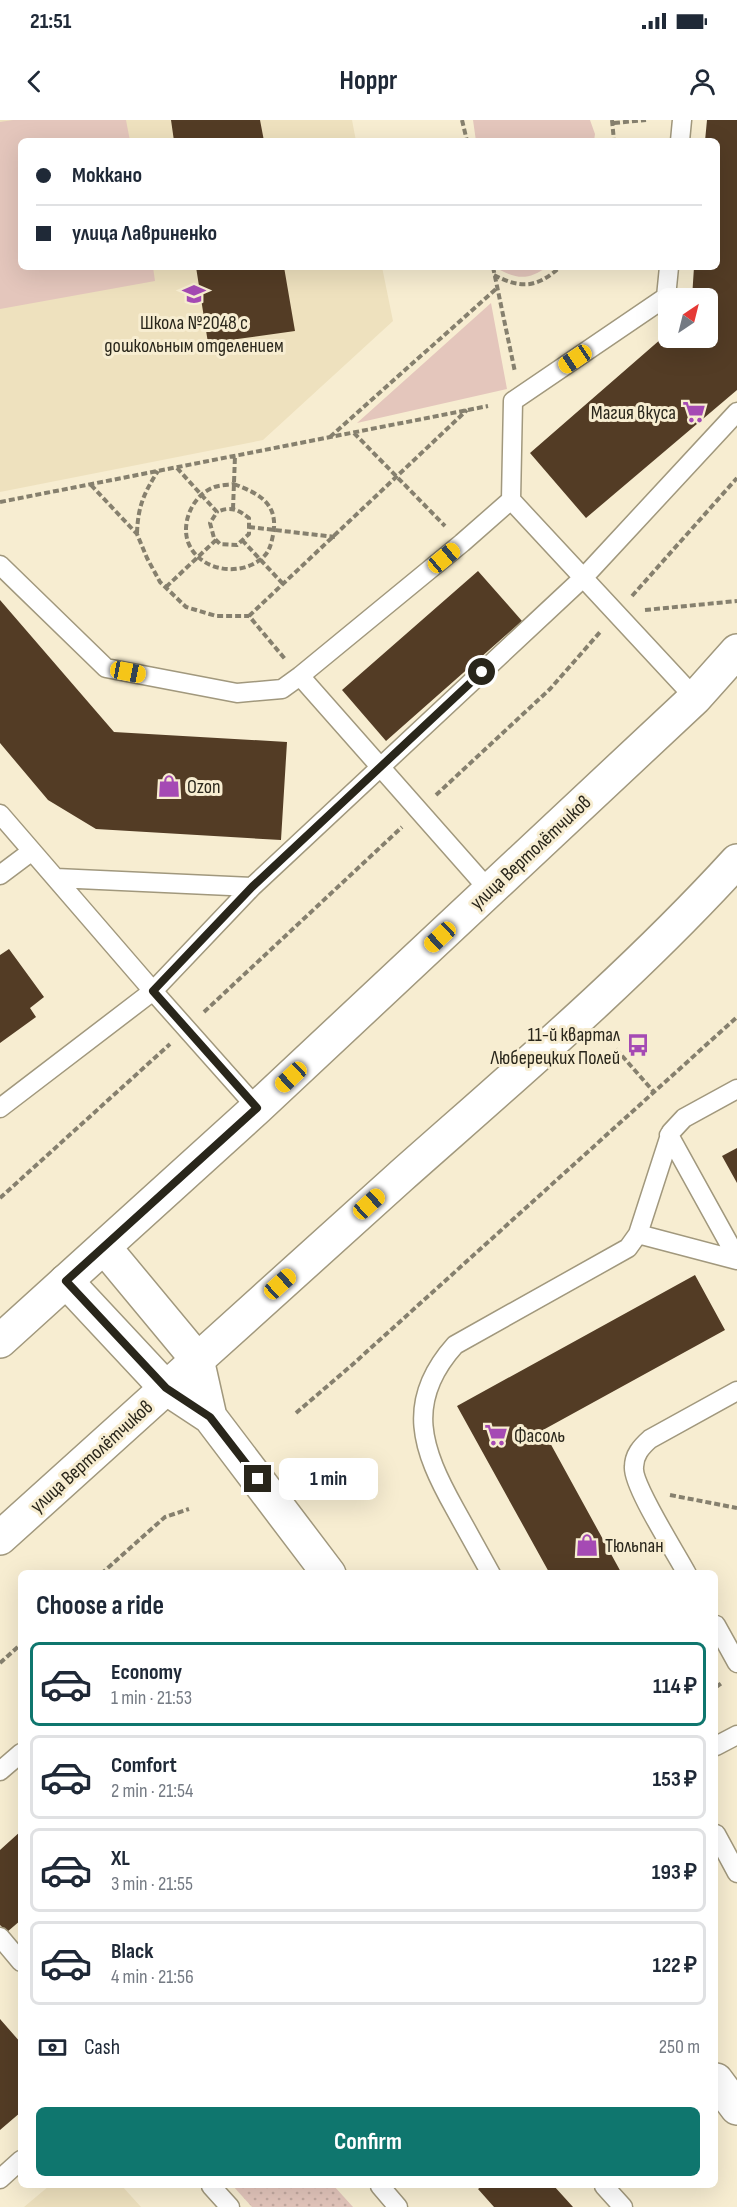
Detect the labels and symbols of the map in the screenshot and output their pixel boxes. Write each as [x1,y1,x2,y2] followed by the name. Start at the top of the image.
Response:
[181,281,207,307] school or university icon: Школа №2048 с дошкольным отделением
[658,288,718,348] north arrow
[104,311,284,358] place label: Школа №2048 с дошкольным отделением
[555,341,595,377] car
[681,399,707,425] supermarket icon: Магия вкуса
[591,401,676,425] place label: Магия вкуса
[424,540,464,576] car
[468,658,495,685] route start
[109,660,147,684] car
[156,773,182,799] shop icon: Ozon
[187,775,221,799] place label: Ozon
[465,790,596,915] street label: улица Вертолётчиков
[421,918,459,956] car
[489,1023,620,1070] place label: 11-й квартал Люберецких Полей
[625,1032,651,1058] bus stop icon: 11-й квартал Люберецких Полей
[272,1058,310,1096] car
[350,1185,388,1223] car
[261,1265,299,1303] car
[25,1395,158,1518] street label: улица Вертолётчиков
[483,1422,509,1448] supermarket icon: Фасоль
[514,1424,565,1448] place label: Фасоль
[279,1458,378,1500] callout: 1 min
[244,1465,271,1492] route end
[574,1532,600,1558] shop icon: Тюльпан
[605,1534,664,1558] place label: Тюльпан

